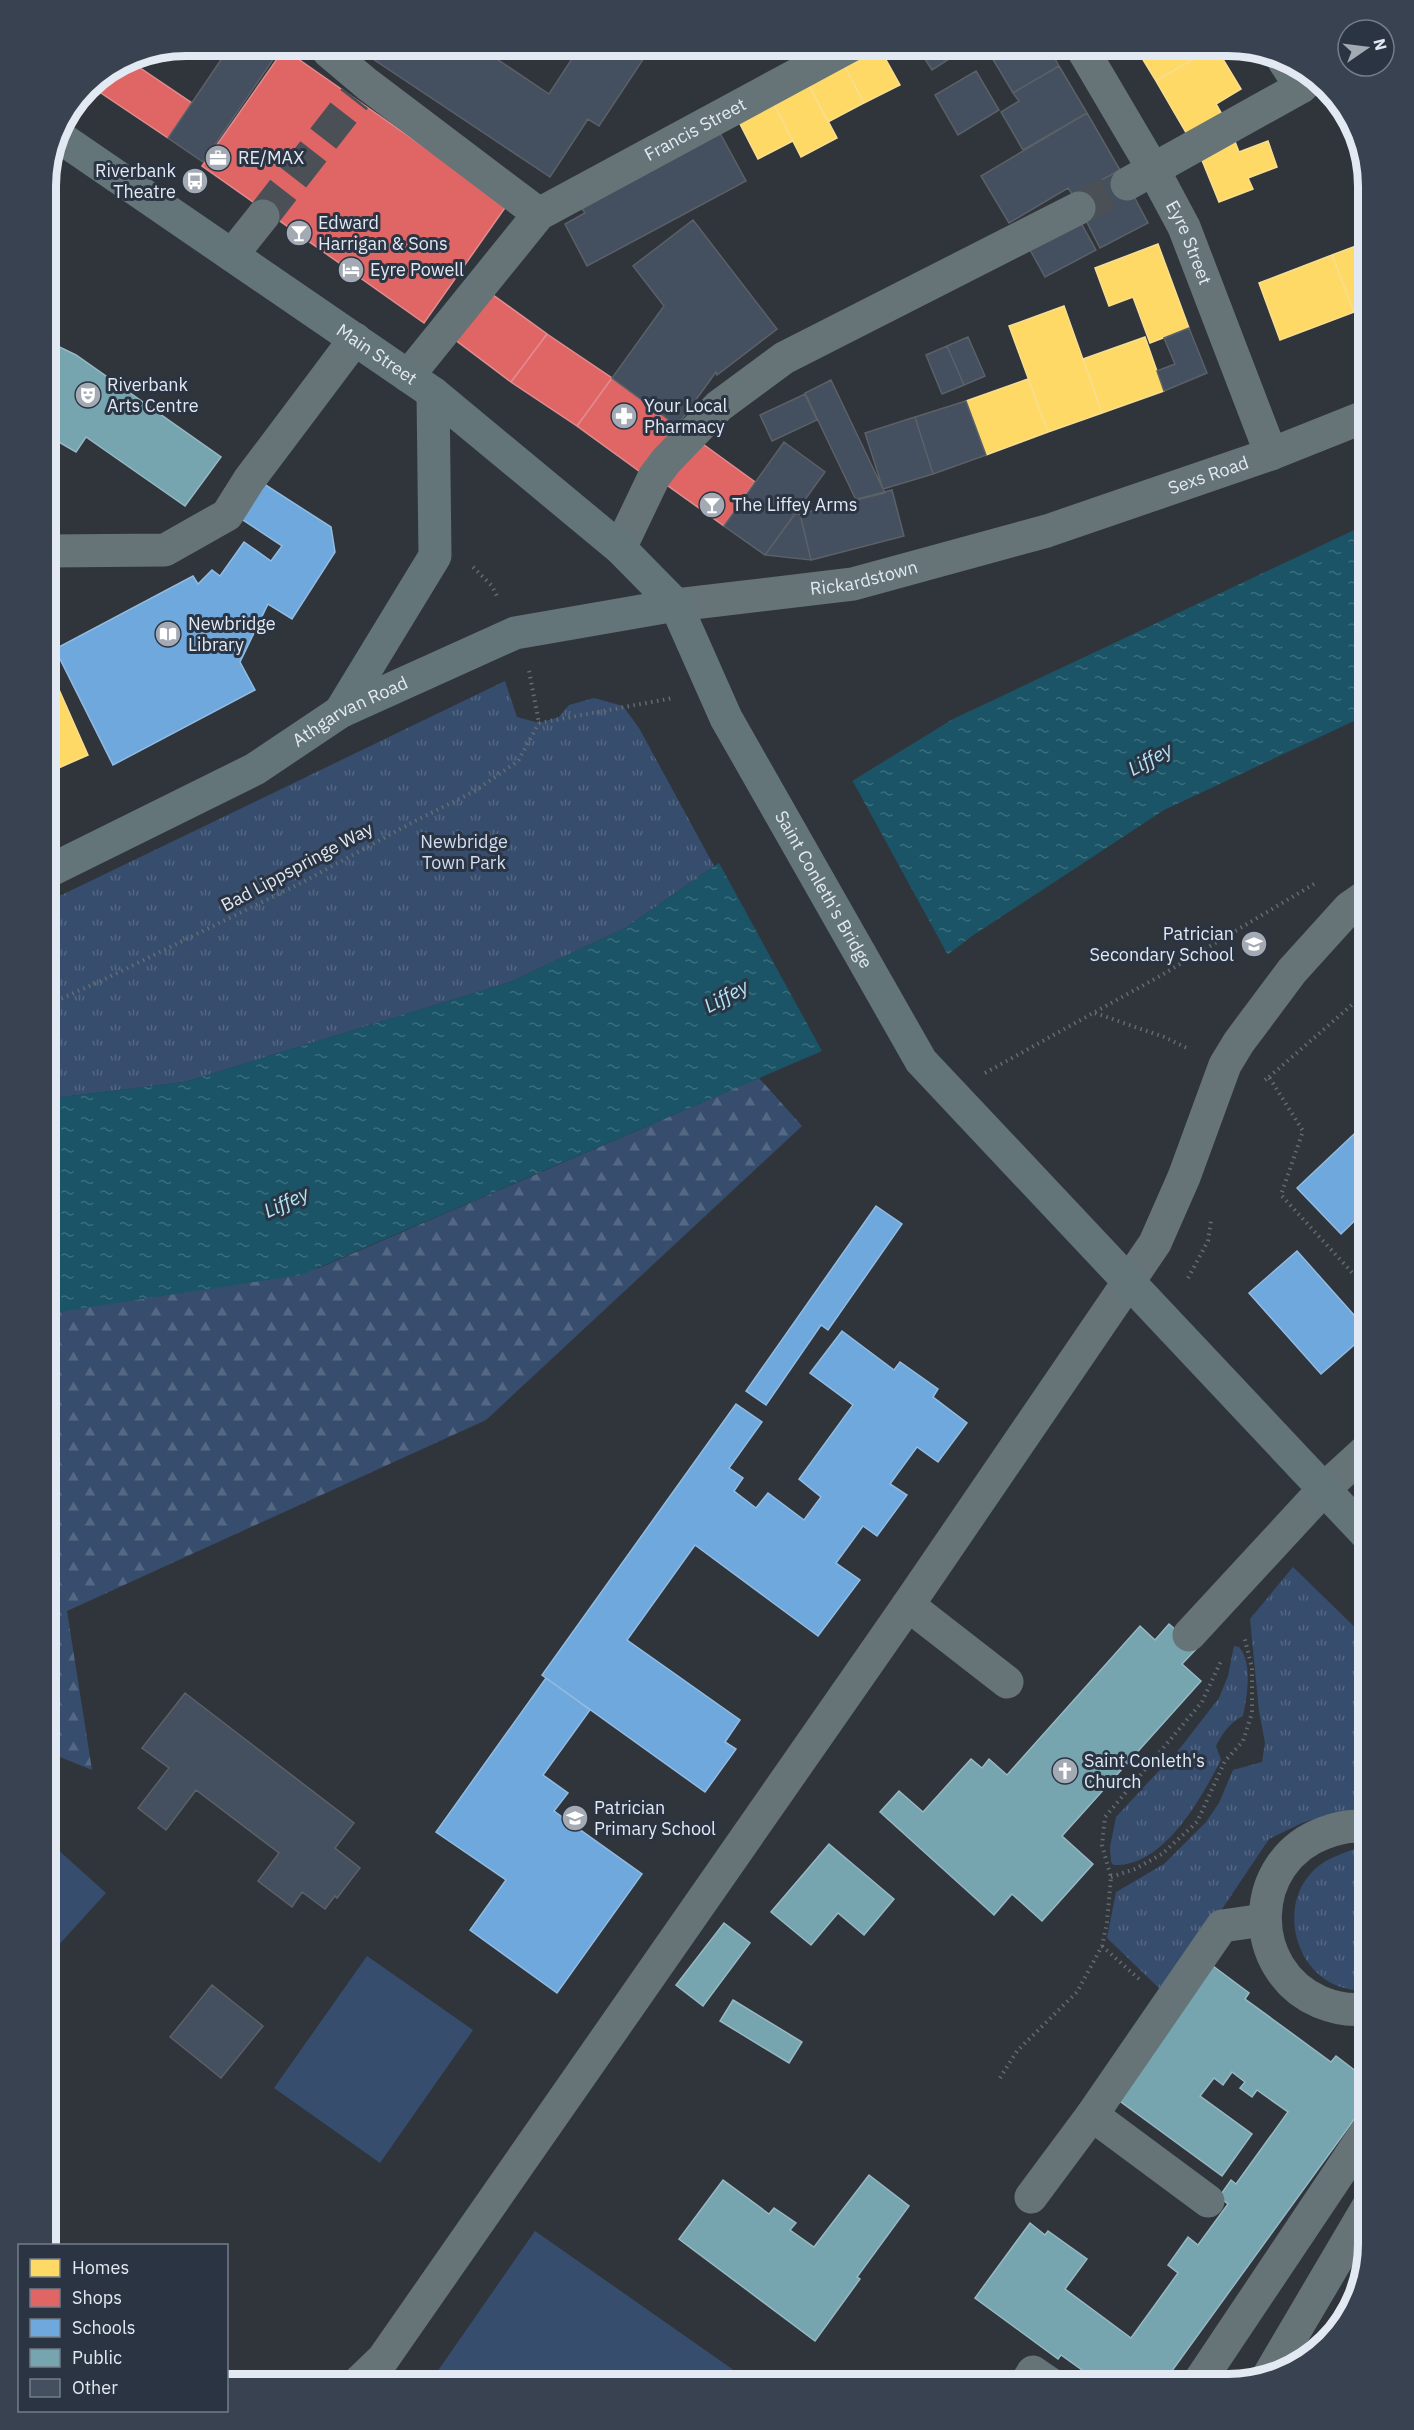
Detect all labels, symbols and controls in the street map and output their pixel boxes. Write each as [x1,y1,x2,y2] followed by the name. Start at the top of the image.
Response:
[1336,18,1396,78] north arrow
[1369,36,1392,52] text: N
[640,92,750,166] street label: Francis Street
[203,143,233,173] office icon: RE/MAX
[238,146,304,169] place label: RE/MAX
[95,159,177,203] place label: Riverbank Theatre
[180,166,210,196] bus stop icon: Riverbank Theatre
[1161,196,1217,288] street label: Eyre Street
[318,211,448,255] place label: Edward Harrigan & Sons
[284,218,314,248] bar icon: Edward Harrigan & Sons
[336,255,366,285] hotel icon: Eyre Powell
[370,258,464,281] place label: Eyre Powell
[332,318,422,390] street label: Main Street
[107,373,199,417] place label: Riverbank Arts Centre
[73,380,103,410] theatre icon: Riverbank Arts Centre
[644,394,728,438] place label: Your Local Pharmacy
[609,401,639,431] pharmacy icon: Your Local Pharmacy
[1165,451,1252,500] street label: Sexs Road
[697,490,727,520] bar icon: The Liffey Arms
[732,493,857,516] place label: The Liffey Arms
[809,555,920,600] street label: Rickardstown
[188,612,276,656] place label: Newbridge Library
[153,619,183,649] library icon: Newbridge Library
[288,671,411,752] street label: Athgarvan Road
[1123,735,1178,782] water label: Liffey
[770,806,878,973] street label: Saint Conleth's Bridge
[217,817,377,916] street label: Bad Lippspringe Way
[420,830,508,874] park label: Newbridge Town Park
[1090,922,1234,966] place label: Patrician Secondary School
[1239,929,1269,959] school or university icon: Patrician Secondary School
[699,972,754,1019] water label: Liffey
[259,1179,314,1224] water label: Liffey
[1084,1749,1205,1793] place label: Saint Conleth's Church
[1050,1756,1080,1786] church icon: Saint Conleth's Church
[594,1796,716,1840] place label: Patrician Primary School
[560,1803,590,1833] school or university icon: Patrician Primary School
[18,2244,228,2412] legend
[72,2256,129,2279] text: Homes
[72,2286,122,2309] text: Shops
[72,2316,136,2339] text: Schools
[72,2346,122,2369] text: Public
[72,2376,118,2399] text: Other

